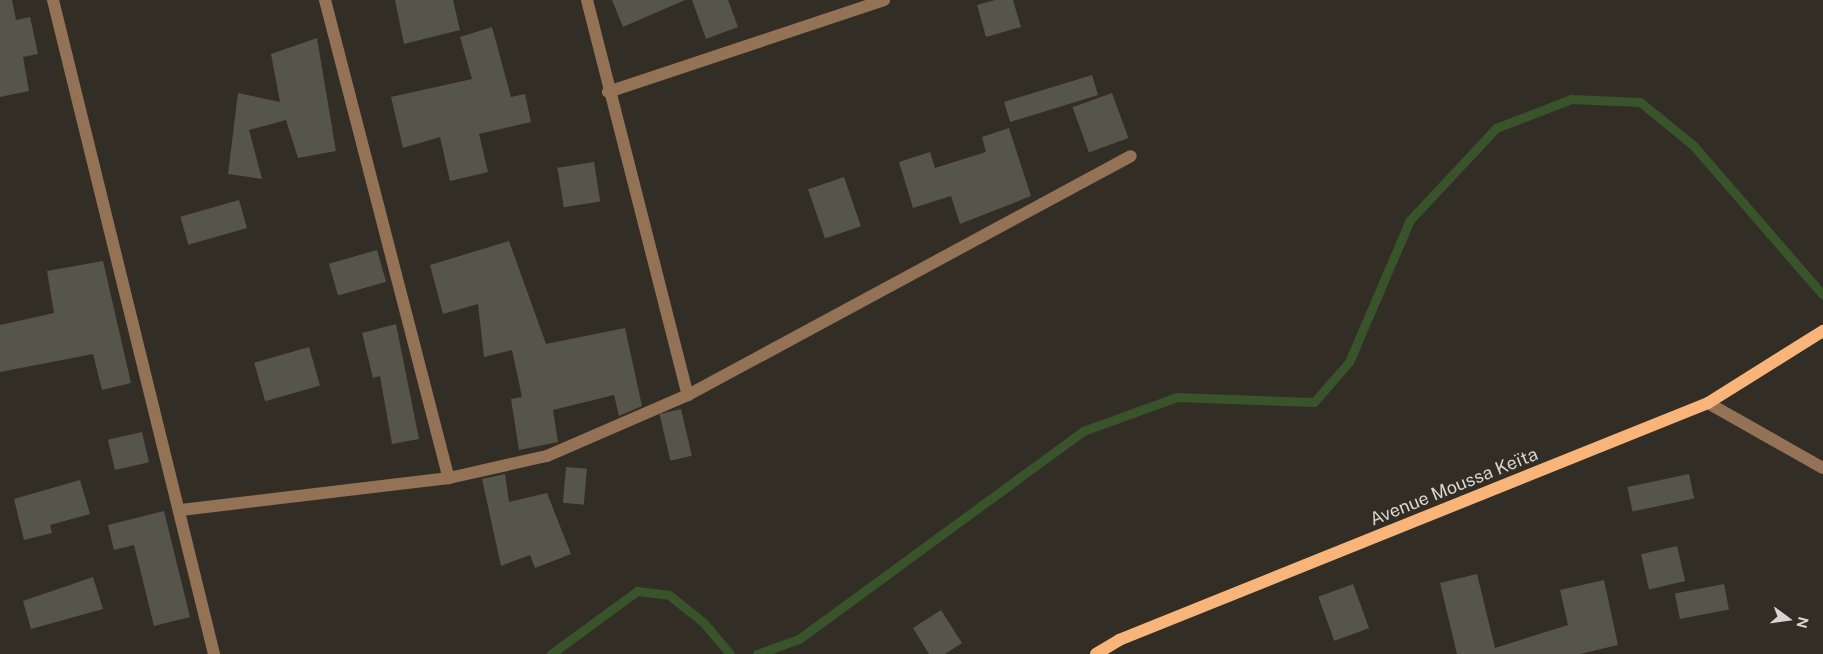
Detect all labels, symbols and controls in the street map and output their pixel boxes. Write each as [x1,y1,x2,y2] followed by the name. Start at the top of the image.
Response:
[1367,443,1541,531] street label: Avenue Moussa Keïta
[1763,594,1813,644] north arrow
[1793,615,1812,630] text: N

